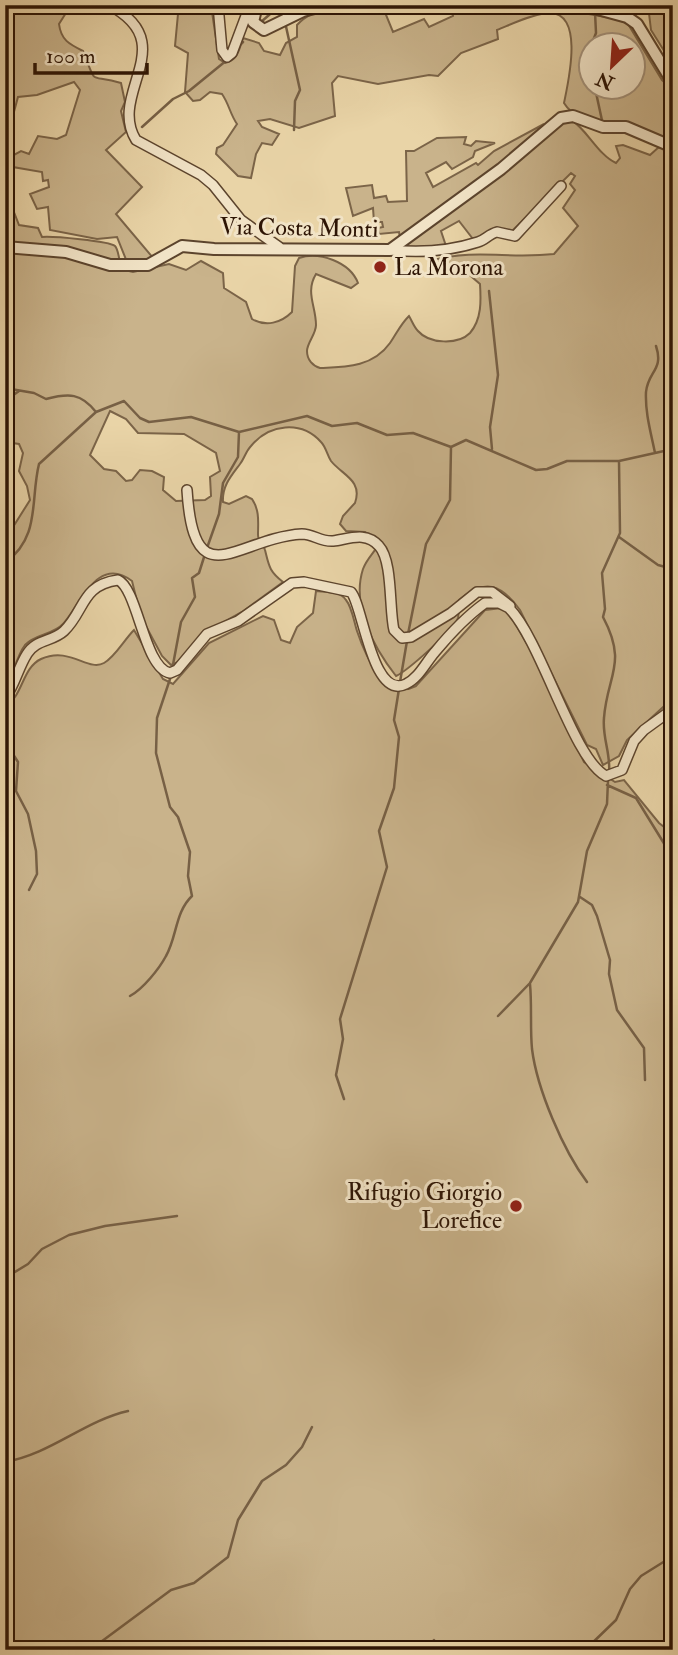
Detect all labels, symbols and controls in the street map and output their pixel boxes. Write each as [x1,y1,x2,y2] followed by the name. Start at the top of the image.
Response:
[35,32,147,76] scale bar
[576,32,646,102] north arrow
[46,43,96,70] text: 100 m
[592,66,619,95] text: N
[219,211,379,245] street label: Via Costa Monti
[394,252,504,283] place label: La Morona
[372,259,388,275] marker: La Morona
[347,1177,502,1236] place label: Rifugio Giorgio Lorefice
[508,1198,524,1214] marker: Rifugio Giorgio Lorefice

